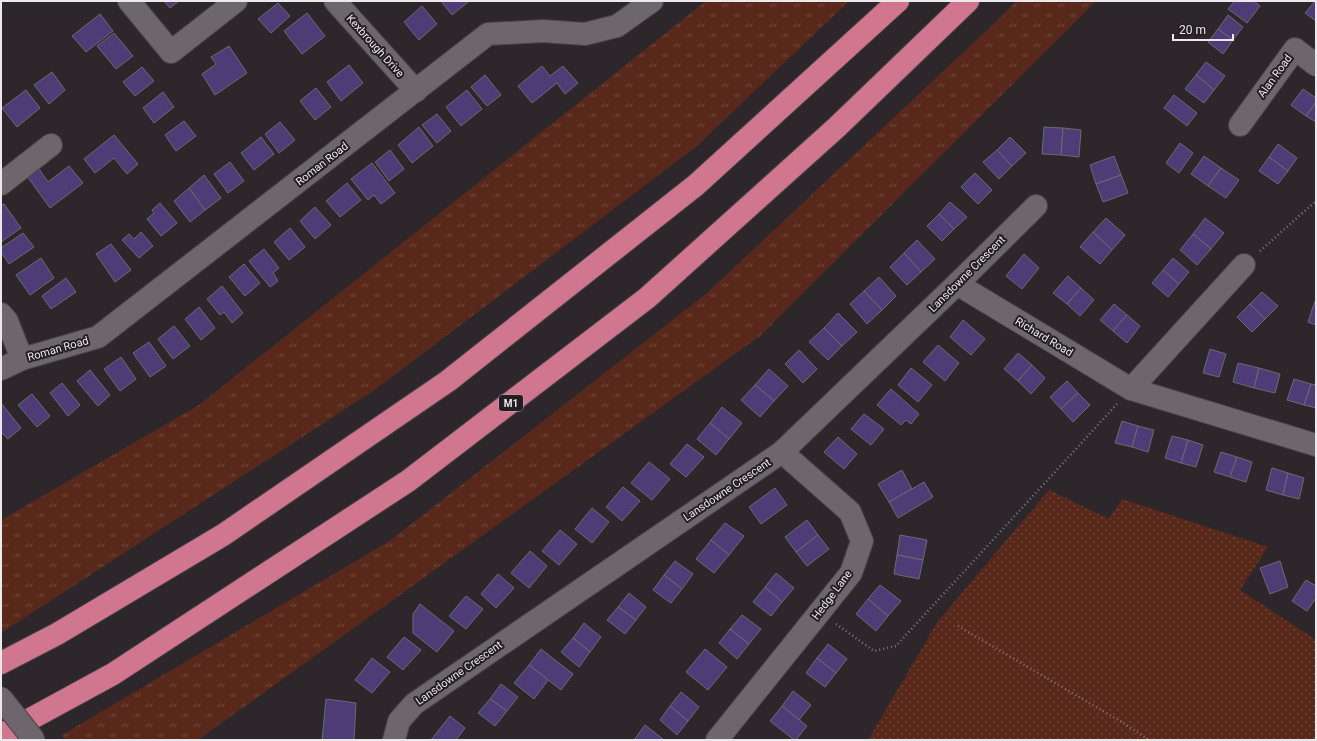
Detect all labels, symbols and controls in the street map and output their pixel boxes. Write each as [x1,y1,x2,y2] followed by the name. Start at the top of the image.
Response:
[343,12,407,80] street label: Kexbrough Drive
[1173,16,1233,42] scale bar
[1179,23,1206,37] text: 20 m
[1255,52,1295,100] street label: Alan Road
[293,140,351,188] street label: Roman Road
[926,233,1008,315] street label: Lansdowne Crescent
[1013,315,1075,359] street label: Richard Road
[26,334,90,364] street label: Roman Road
[499,395,523,411] road number: M1
[681,456,773,524] street label: Lansdowne Crescent
[809,568,855,622] street label: Hedge Lane
[413,638,505,708] street label: Lansdowne Crescent

